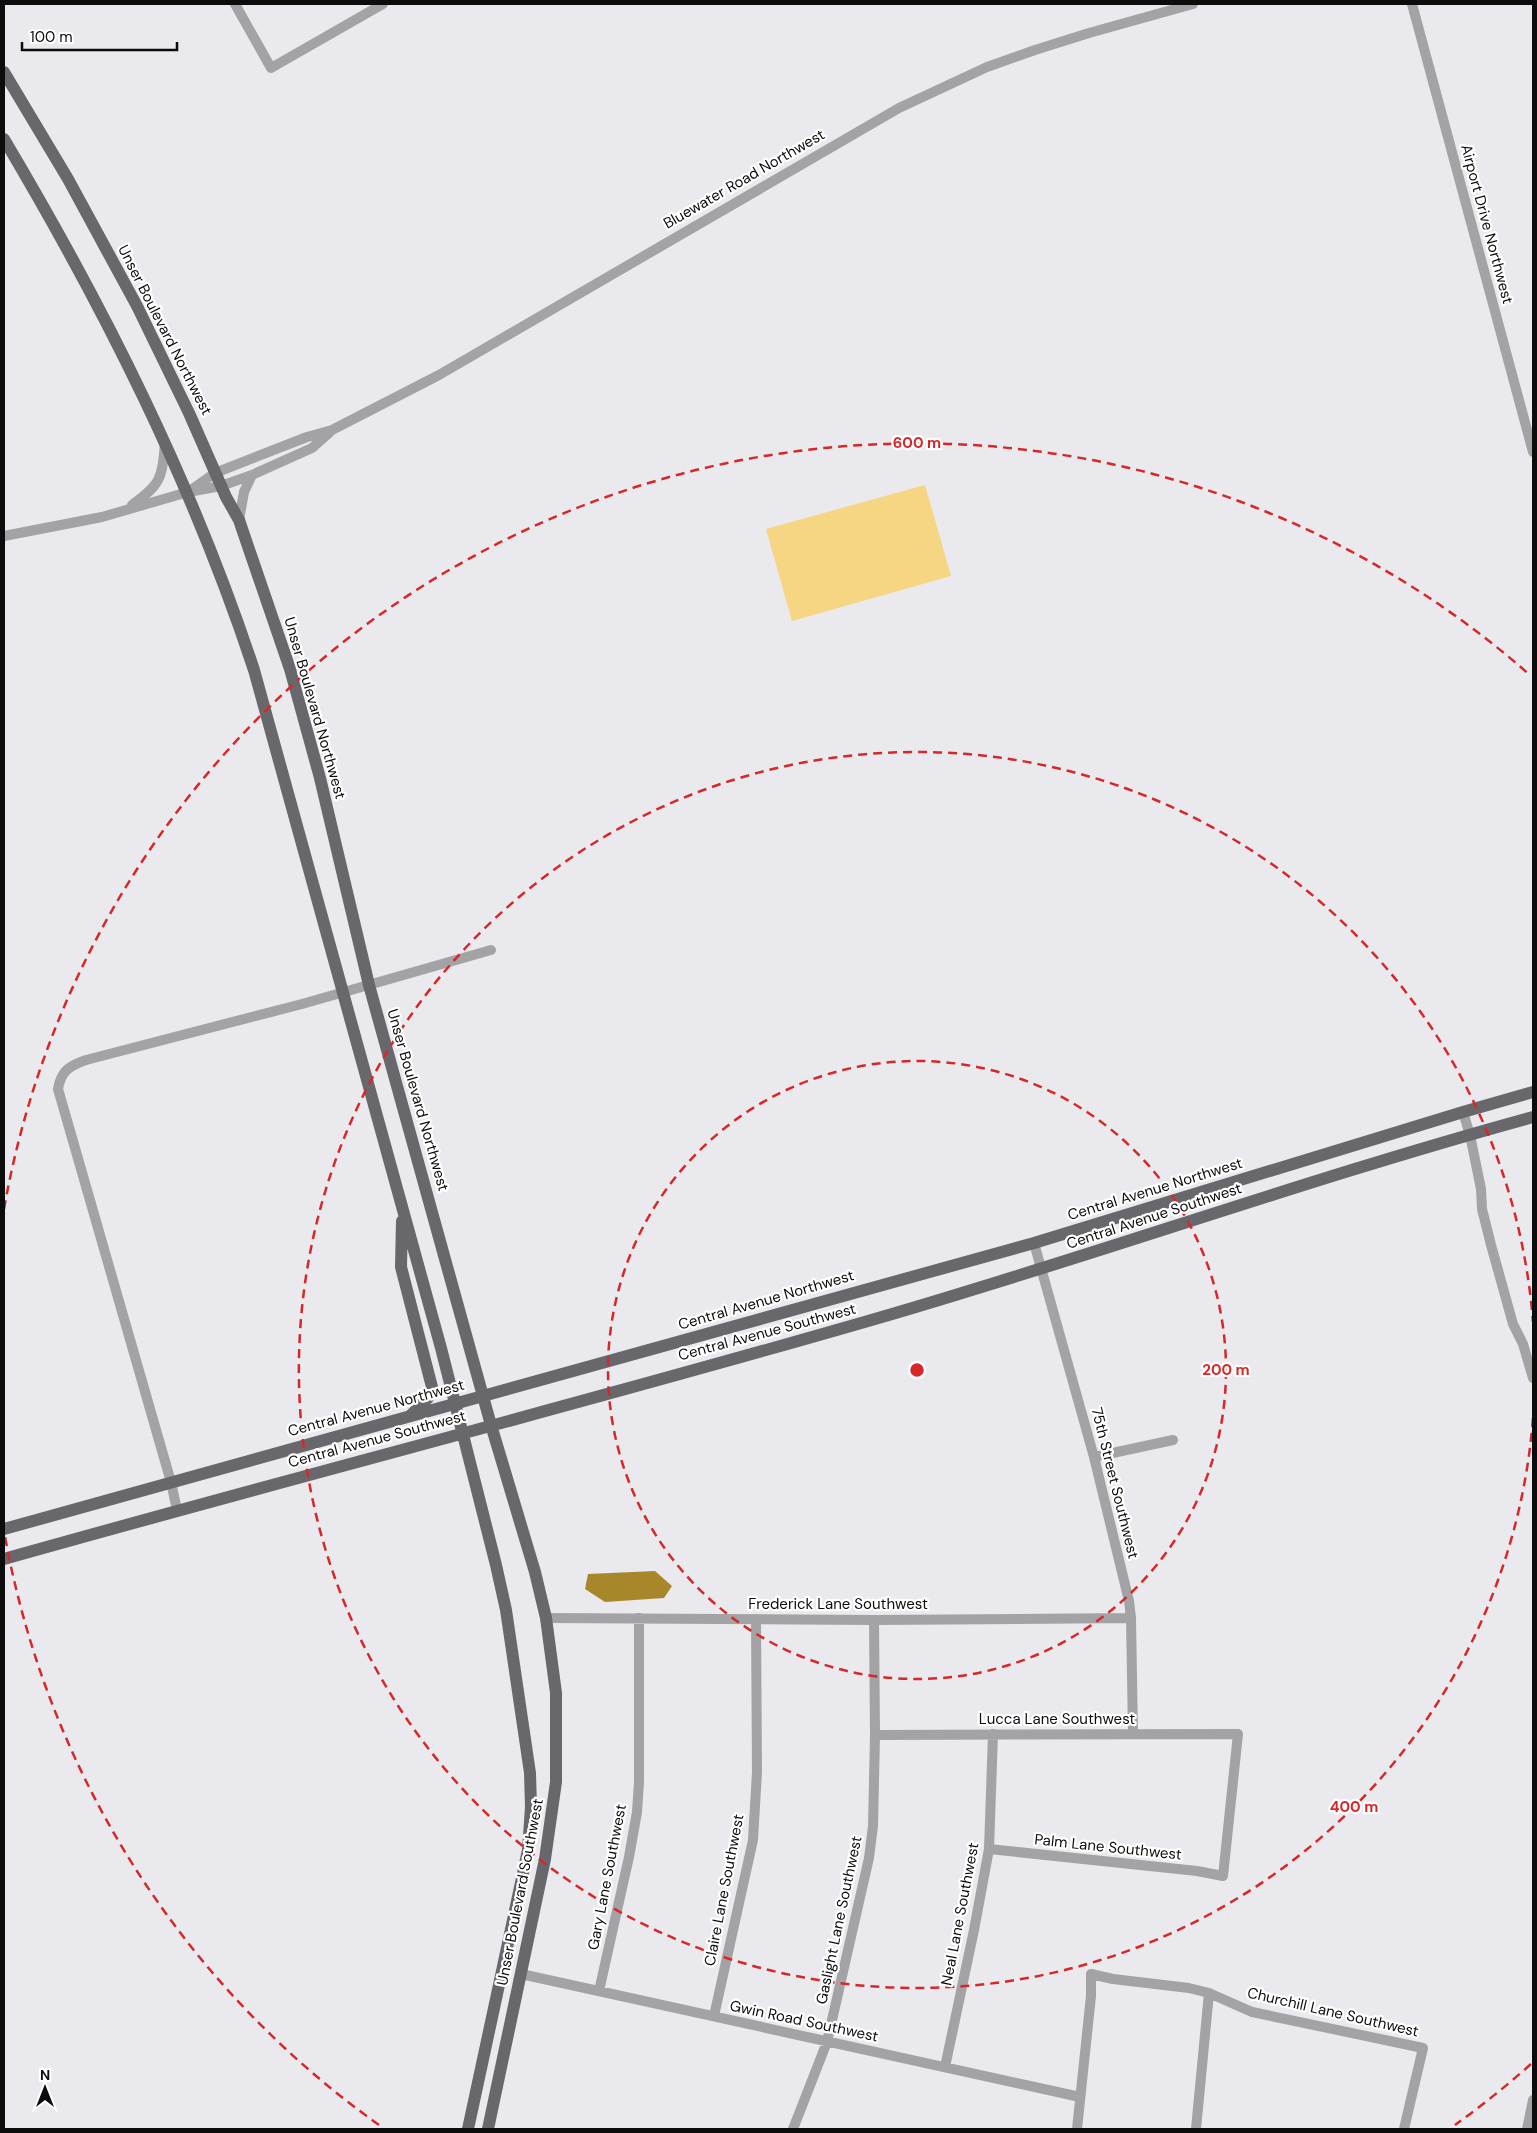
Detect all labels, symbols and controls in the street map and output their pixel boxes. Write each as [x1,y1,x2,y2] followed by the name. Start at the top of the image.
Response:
[22,20,178,52] scale bar
[30,27,73,47] text: 100 m
[660,125,828,233] street label: Bluewater Road Northwest
[1456,142,1518,306] street label: Airport Drive Northwest
[113,241,217,419] street label: Unser Boulevard Northwest
[893,433,941,453] text: 600 m
[279,615,351,801] street label: Unser Boulevard Northwest
[382,1007,454,1193] street label: Unser Boulevard Northwest
[1065,1153,1245,1225] street label: Central Avenue Northwest
[1064,1178,1244,1254] street label: Central Avenue Southwest
[676,1265,856,1335] street label: Central Avenue Northwest
[676,1299,858,1365] street label: Central Avenue Southwest
[1202,1360,1250,1380] text: 200 m
[908,1361,926,1379] centre of rings
[286,1375,467,1441] street label: Central Avenue Northwest
[1087,1405,1144,1561] street label: 75th Street Southwest
[286,1406,468,1472] street label: Central Avenue Southwest
[748,1594,928,1614] street label: Frederick Lane Southwest
[979,1709,1135,1729] street label: Lucca Lane Southwest
[492,1797,548,1987] street label: Unser Boulevard Southwest
[1330,1797,1378,1817] text: 400 m
[583,1802,631,1952] street label: Gary Lane Southwest
[699,1812,749,1968] street label: Claire Lane Southwest
[1033,1829,1183,1865] street label: Palm Lane Southwest
[811,1834,867,2006] street label: Gaslight Lane Southwest
[936,1841,984,1987] street label: Neal Lane Southwest
[1245,1983,1421,2041] street label: Churchill Lane Southwest
[728,1995,880,2047] street label: Gwin Road Southwest
[20,2063,70,2113] north arrow
[40,2066,50,2084] text: N

